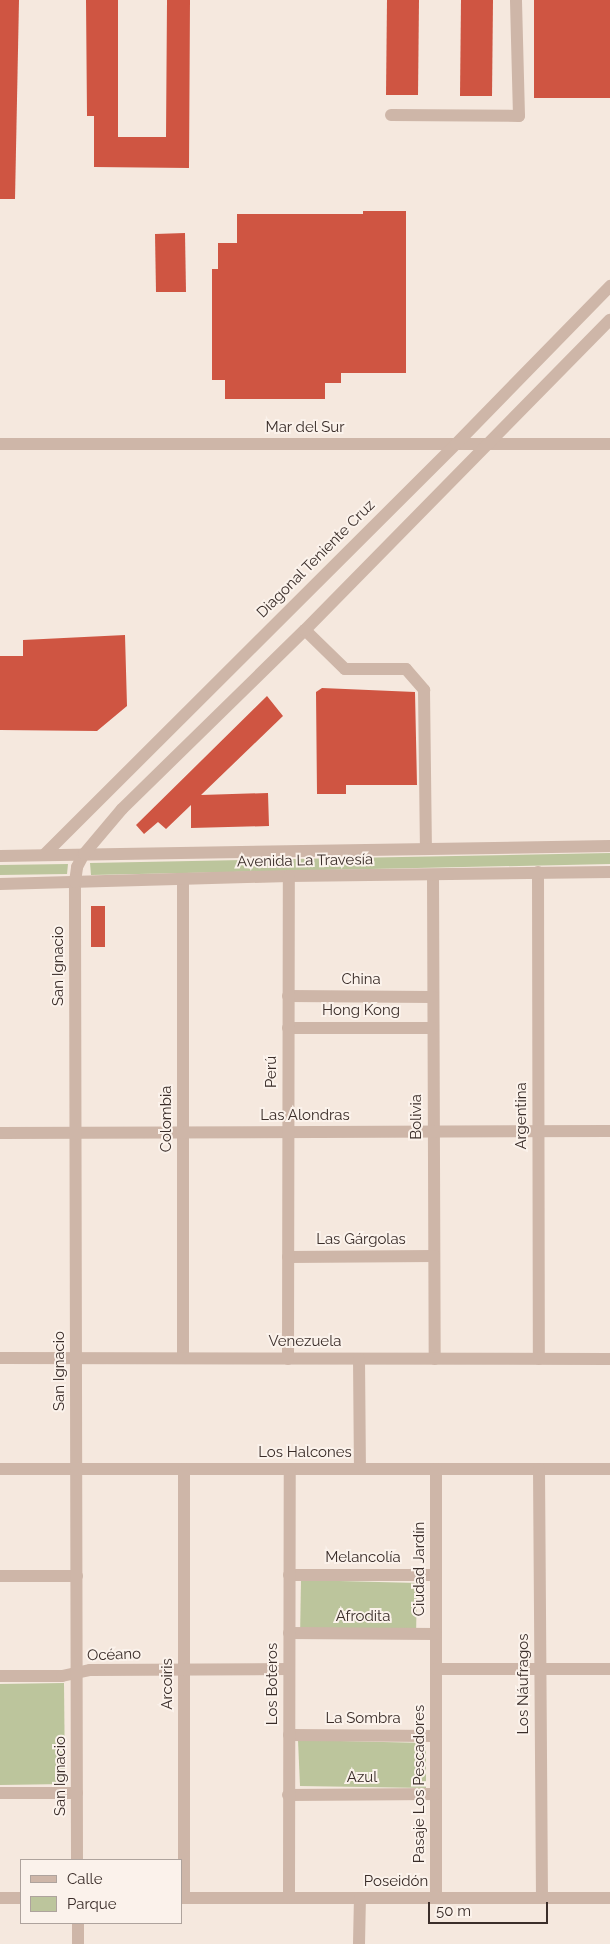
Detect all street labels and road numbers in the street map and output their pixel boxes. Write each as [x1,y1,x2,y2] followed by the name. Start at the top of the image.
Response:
[265,419,345,437] street label: Mar del Sur
[253,496,379,622] street label: Diagonal Teniente Cruz
[237,851,373,871] street label: Avenida La Travesía
[50,926,68,1006] street label: San Ignacio
[341,971,381,989] street label: China
[322,1002,400,1020] street label: Hong Kong
[263,1056,281,1088] street label: Perú
[513,1082,531,1150] street label: Argentina
[158,1086,176,1152] street label: Colombia
[408,1094,426,1140] street label: Bolivia
[260,1107,350,1125] street label: Las Alondras
[316,1231,406,1249] street label: Las Gárgolas
[51,1331,69,1411] street label: San Ignacio
[269,1333,341,1351] street label: Venezuela
[258,1444,352,1462] street label: Los Halcones
[411,1522,429,1616] street label: Ciudad Jardín
[325,1549,401,1567] street label: Melancolía
[336,1608,390,1626] street label: Afrodita
[515,1634,533,1734] street label: Los Náufragos
[264,1643,282,1725] street label: Los Boteros
[87,1645,141,1665] street label: Océano
[159,1658,177,1710] street label: Arcoiris
[411,1705,429,1863] street label: Pasaje Los Pescadores
[325,1710,401,1728] street label: La Sombra
[52,1736,70,1816] street label: San Ignacio
[347,1769,377,1787] street label: Azul
[364,1873,428,1891] street label: Poseidón

